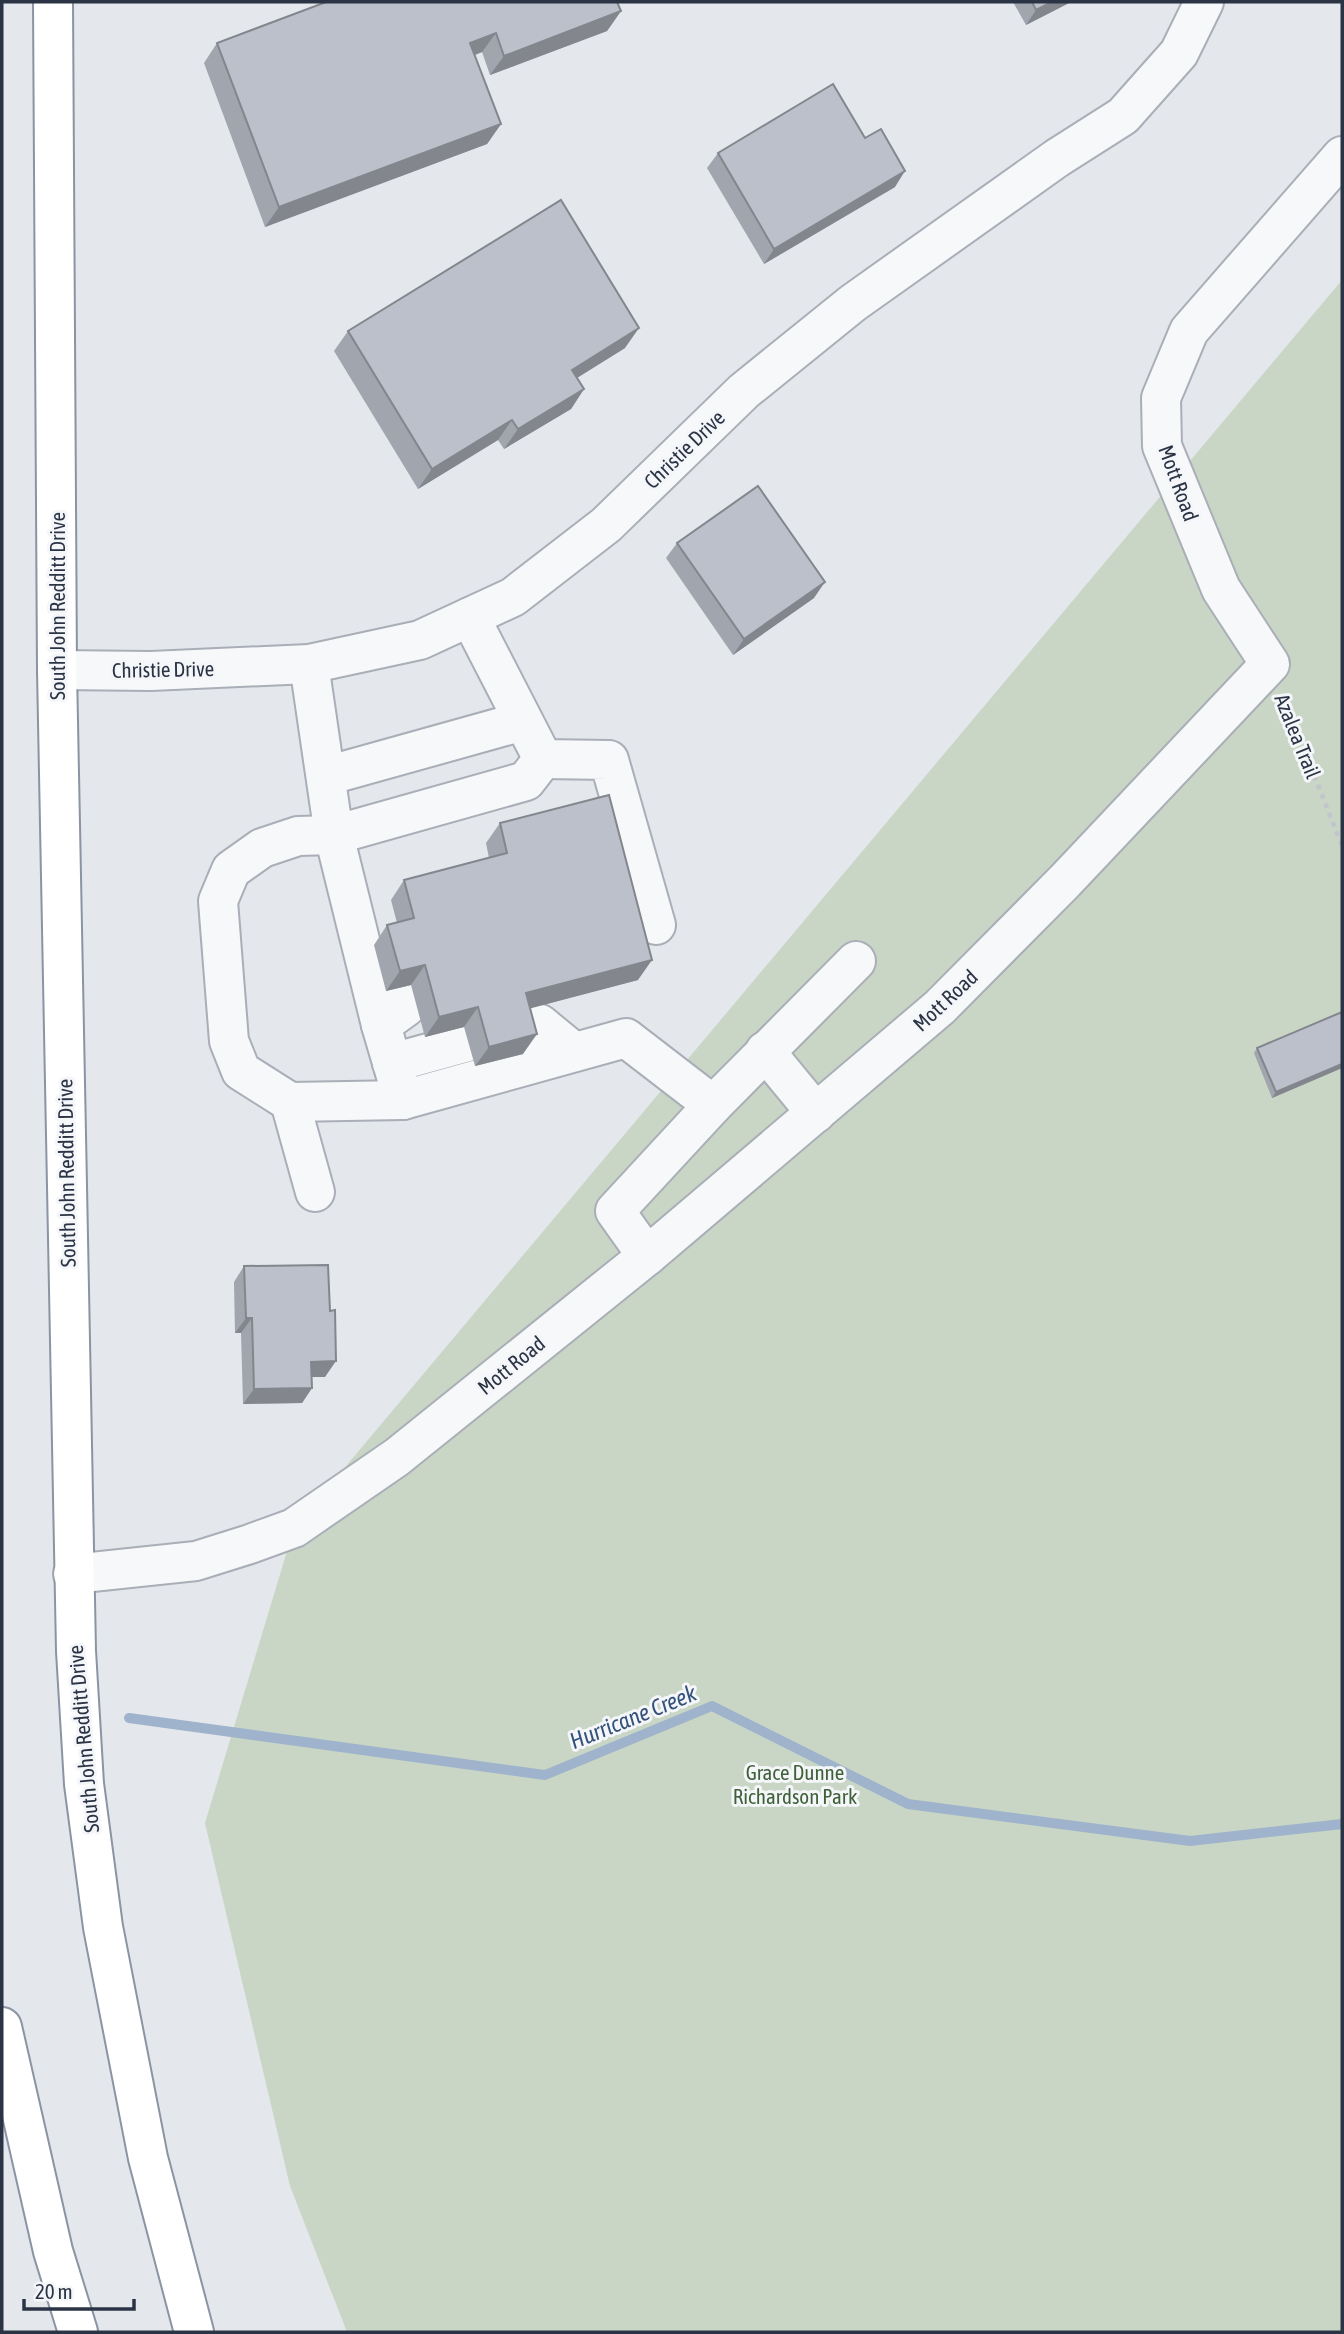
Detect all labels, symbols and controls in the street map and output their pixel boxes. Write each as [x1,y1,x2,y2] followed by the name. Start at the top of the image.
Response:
[639,405,729,493] street label: Christie Drive
[1154,442,1204,524] street label: Mott Road
[45,512,69,700] street label: South John Redditt Drive
[112,656,214,682] street label: Christie Drive
[1270,690,1326,782] street label: Azalea Trail
[908,964,982,1036] street label: Mott Road
[52,1079,80,1267] street label: South John Redditt Drive
[473,1331,549,1399] street label: Mott Road
[63,1644,103,1834] street label: South John Redditt Drive
[566,1679,701,1754] water label: Hurricane Creek
[733,1760,857,1808] park label: Grace Dunne Richardson Park
[24,2268,135,2312] scale bar
[35,2279,73,2303] text: 20 m

